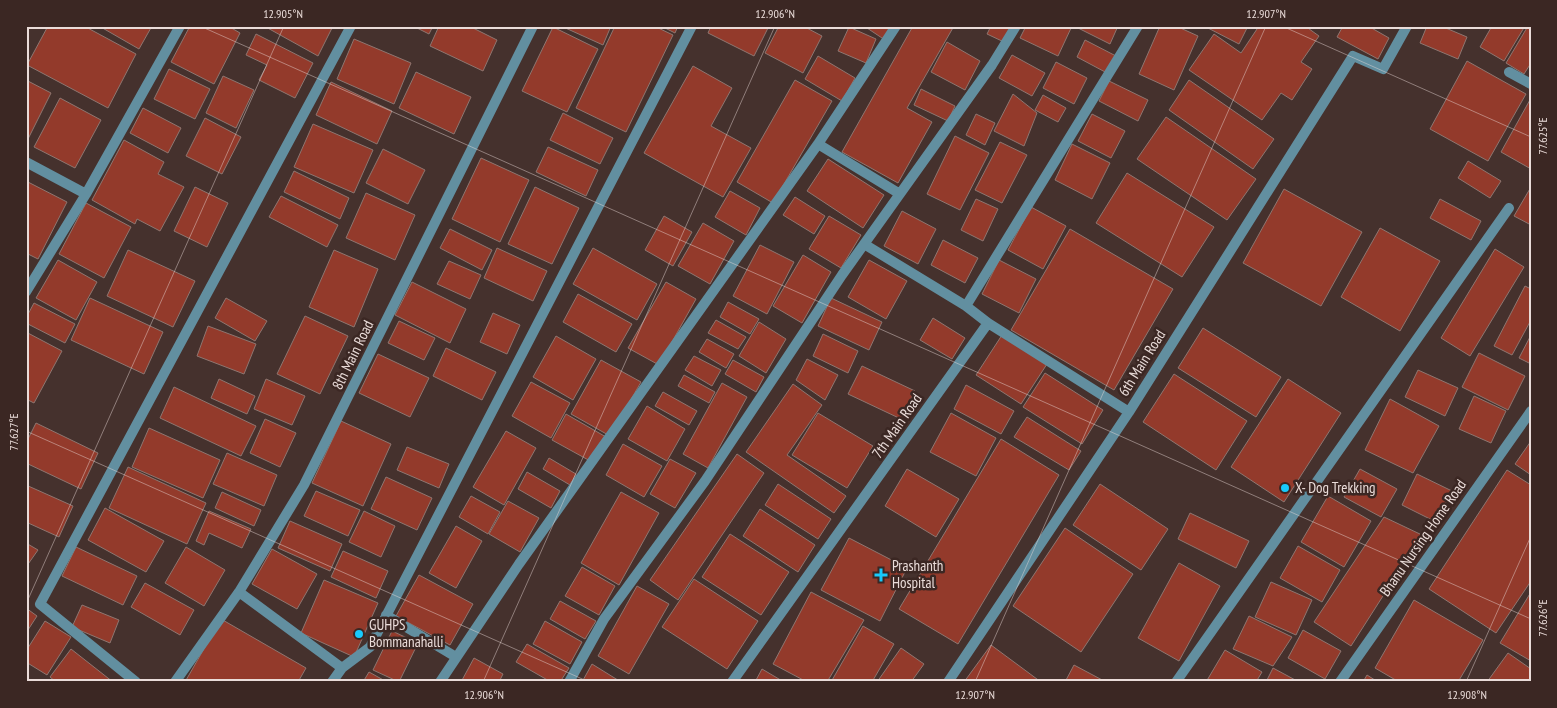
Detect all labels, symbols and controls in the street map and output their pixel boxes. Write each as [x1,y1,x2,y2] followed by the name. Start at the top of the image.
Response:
[263,6,303,21] text: 12.905°N
[755,6,795,21] text: 12.906°N
[1246,6,1286,21] text: 12.907°N
[1535,117,1550,155] text: 77.625°E
[328,317,377,393] street label: 8th Main Road
[1114,326,1169,399] street label: 6th Main Road
[867,390,926,462] street label: 7th Main Road
[6,413,21,451] text: 77.627°E
[1375,476,1470,600] street label: Bhanu Nursing Home Road
[1295,478,1375,497] place label: X- Dog Trekking
[1279,482,1291,494] marker: X- Dog Trekking
[892,556,943,592] place label: Prashanth Hospital
[874,568,888,582] marker: Prashanth Hospital
[1535,599,1550,637] text: 77.626°E
[369,615,444,651] place label: GUHPS Bommanahalli
[353,628,365,640] marker: GUHPS Bommanahalli
[464,687,504,702] text: 12.906°N
[955,687,995,702] text: 12.907°N
[1447,687,1487,702] text: 12.908°N

